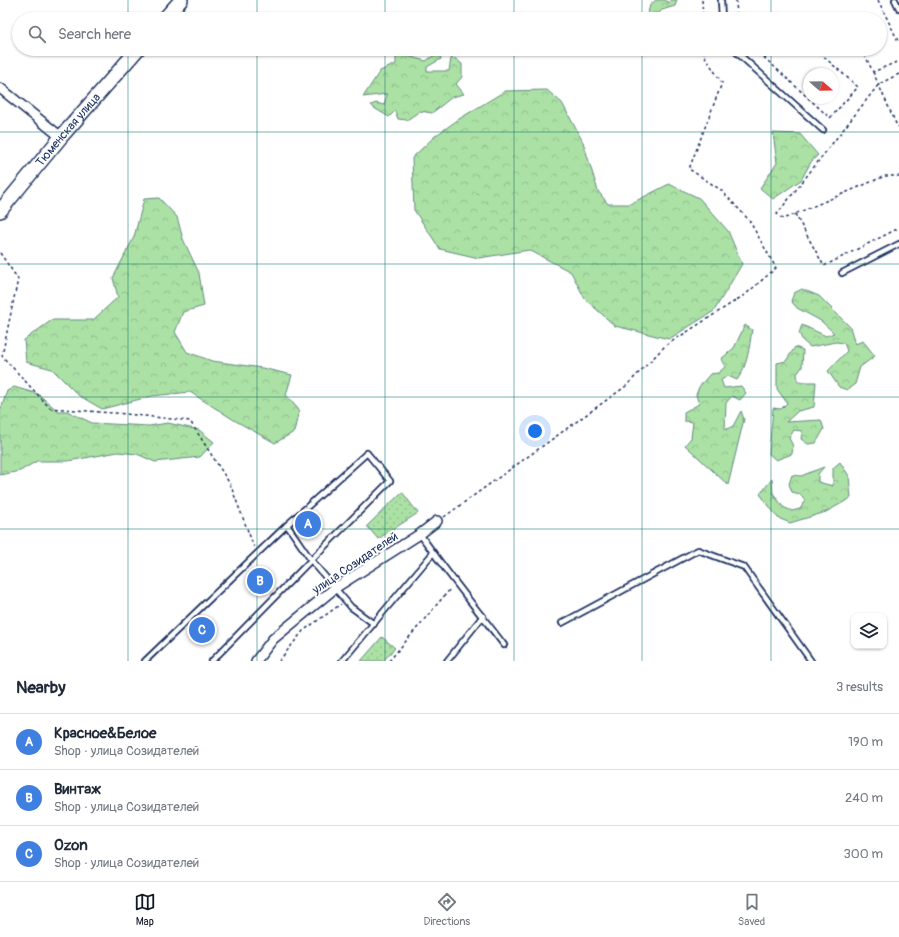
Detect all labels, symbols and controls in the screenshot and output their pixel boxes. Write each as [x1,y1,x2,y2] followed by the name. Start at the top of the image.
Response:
[12,12,887,56] search box
[26,23,48,45] icon: search
[58,25,131,44] text: Search here
[803,68,839,104] north arrow
[33,90,104,170] street label: Тюменская улица
[525,421,545,441] your location
[295,509,321,539] pin: A
[309,529,401,598] street label: улица Созидателей
[247,566,273,596] pin: B
[851,613,887,649] map controls
[851,613,887,649] button: layers
[189,615,215,645] pin: C
[16,677,65,698] text: Nearby
[836,679,883,695] text: 3 results
[54,724,156,743] text: Красное&Белое
[25,734,33,750] text: A
[848,734,883,750] text: 190 m
[54,743,199,759] text: Shop · улица Созидателей
[54,780,101,799] text: Винтаж
[25,790,33,806] text: B
[845,790,883,806] text: 240 m
[54,799,199,815] text: Shop · улица Созидателей
[54,836,88,855] text: Ozon
[25,846,33,862] text: C
[844,846,883,862] text: 300 m
[54,855,199,871] text: Shop · улица Созидателей
[134,891,156,928] tab: Map
[424,891,470,928] tab: Directions
[738,891,765,928] tab: Saved

